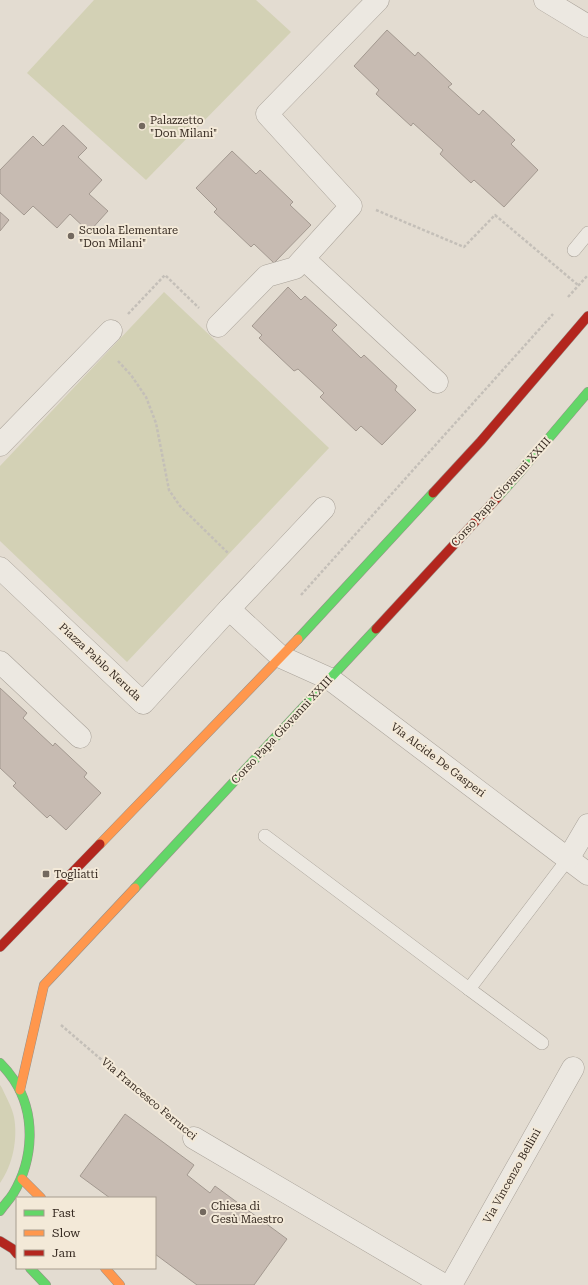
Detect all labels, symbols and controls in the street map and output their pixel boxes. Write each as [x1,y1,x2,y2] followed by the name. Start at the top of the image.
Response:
[150,114,217,140] place label: Palazzetto "Don Milani"
[137,121,147,131] marker: Palazzetto "Don Milani"
[79,224,178,250] place label: Scuola Elementare "Don Milani"
[66,231,76,241] marker: Scuola Elementare "Don Milani"
[449,435,553,549] street label: Corso Papa Giovanni XXIII
[56,621,144,703] street label: Piazza Pablo Neruda
[229,674,335,786] street label: Corso Papa Giovanni XXIII
[388,720,488,800] street label: Via Alcide De Gasperi
[54,868,99,881] place label: Togliatti
[41,869,51,879] marker: Togliatti
[99,1055,200,1143] street label: Via Francesco Ferrucci
[481,1126,544,1226] street label: Via Vincenzo Bellini
[16,1197,156,1269] legend
[211,1200,284,1226] place label: Chiesa di Gesù Maestro
[52,1206,76,1220] text: Fast
[198,1207,208,1217] marker: Chiesa di Gesù Maestro
[52,1226,80,1240] text: Slow
[52,1246,76,1260] text: Jam

